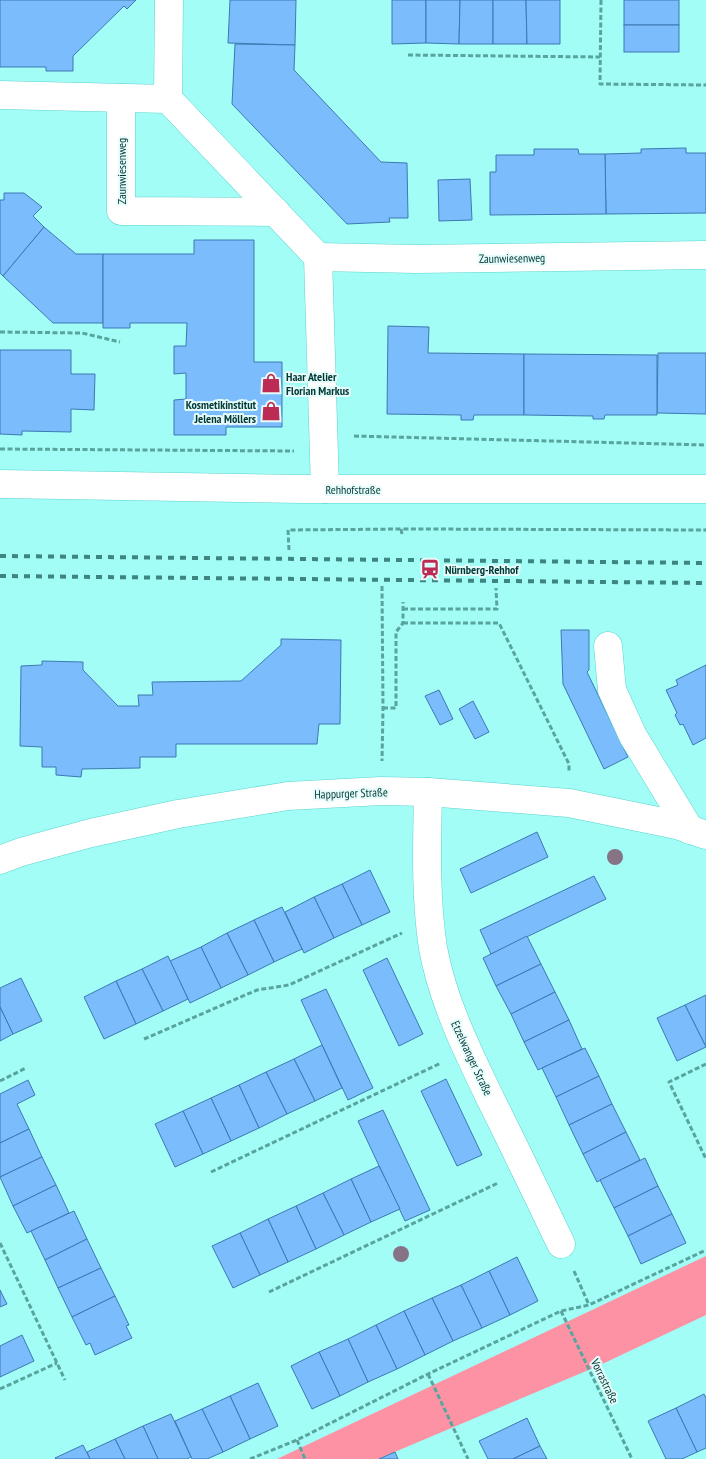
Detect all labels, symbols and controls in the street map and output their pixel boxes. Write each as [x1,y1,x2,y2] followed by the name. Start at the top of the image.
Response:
[114,138,129,204] street label: Zaunwiesenweg
[479,250,545,266] street label: Zaunwiesenweg
[286,369,349,398] place label: Haar Atelier Florian Markus
[260,372,282,394] shop icon: Haar Atelier Florian Markus
[186,397,256,426] place label: Kosmetikinstitut Jelena Möllers
[260,400,282,422] shop icon: Kosmetikinstitut Jelena Möllers
[325,482,381,497] street label: Rehhofstraße
[419,558,441,580] station icon: Nürnberg-Rehhof
[445,562,519,577] place label: Nürnberg-Rehhof
[314,784,388,802] street label: Happurger Straße
[448,1018,496,1098] street label: Etzelwanger Straße
[587,1355,622,1406] street label: Vorrastraße

